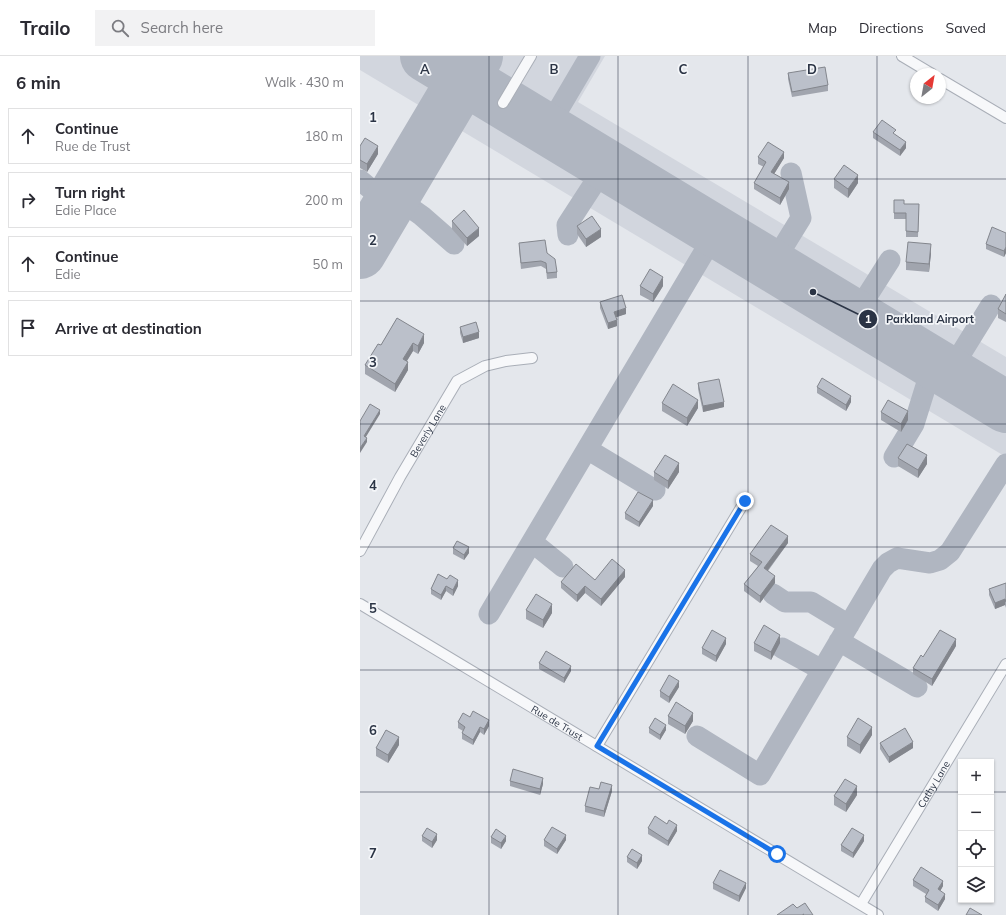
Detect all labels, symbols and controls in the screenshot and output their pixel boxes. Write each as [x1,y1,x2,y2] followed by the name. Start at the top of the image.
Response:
[95,10,375,46] search box
[20,16,71,40] text: Trailo
[109,17,131,39] icon: search
[141,18,223,37] text: Search here
[808,19,837,37] text: Map
[859,19,924,37] text: Directions
[946,19,986,37] text: Saved
[420,61,430,77] text: A
[550,61,559,77] text: B
[679,61,688,77] text: C
[807,61,817,77] text: D
[910,68,946,104] north arrow
[16,72,61,93] text: 6 min
[265,74,344,90] text: Walk · 430 m
[369,109,377,125] text: 1
[55,119,118,138] text: Continue
[17,125,39,147] icon: ahead
[305,128,343,144] text: 180 m
[55,138,130,154] text: Rue de Trust
[55,183,125,202] text: Turn right
[17,189,39,211] icon: right
[305,192,343,208] text: 200 m
[55,202,117,218] text: Edie Place
[369,232,377,248] text: 2
[55,247,118,266] text: Continue
[17,253,39,275] icon: ahead
[313,256,343,272] text: 50 m
[55,266,81,282] text: Edie
[858,307,982,330] callout: Parkland Airport
[864,311,872,326] text: 1
[886,312,974,326] text: Parkland Airport
[17,317,39,339] icon: arrive
[55,319,202,338] text: Arrive at destination
[369,354,377,370] text: 3
[407,402,448,460] street label: Beverly Lane
[369,477,377,493] text: 4
[736,492,754,510] route end
[369,600,377,616] text: 5
[529,702,586,743] street label: Rue de Trust
[369,722,377,738] text: 6
[914,758,953,810] street label: Cathy Lane
[958,759,994,903] map controls
[958,759,994,795] button: +
[958,795,994,831] button: −
[958,831,994,867] button: locate
[369,845,377,861] text: 7
[768,845,786,863] route start
[958,867,994,903] button: layers

